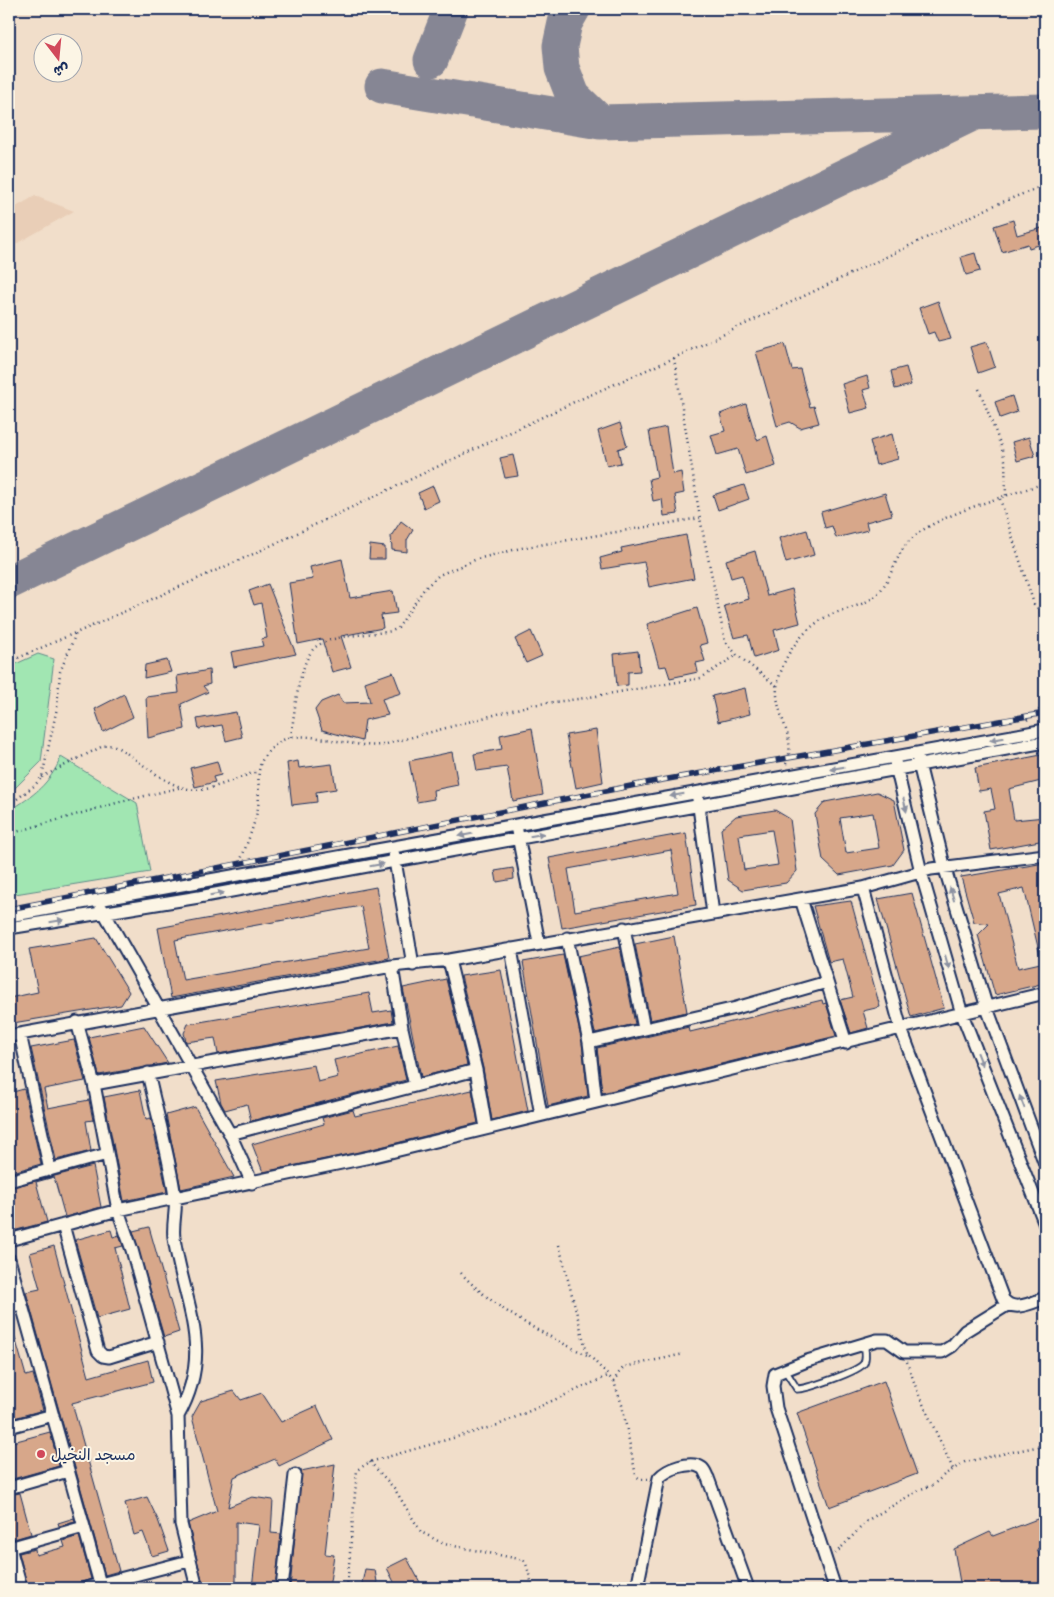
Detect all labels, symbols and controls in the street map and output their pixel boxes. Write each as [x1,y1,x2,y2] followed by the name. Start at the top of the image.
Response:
[32,32,82,82] north arrow
[51,57,71,80] text: ش
[990,735,1005,743] one-way arrow
[829,764,845,772] one-way arrow
[669,791,685,799] one-way arrow
[901,797,909,812] one-way arrow
[457,831,473,839] one-way arrow
[529,831,545,839] one-way arrow
[369,860,385,868] one-way arrow
[948,886,956,901] one-way arrow
[210,890,225,898] one-way arrow
[49,916,65,924] one-way arrow
[943,955,951,970] one-way arrow
[976,1052,984,1067] one-way arrow
[1018,1094,1026,1109] one-way arrow
[51,1445,135,1468] place label: مسجد النخيل
[35,1448,47,1460] marker: مسجد النخيل

